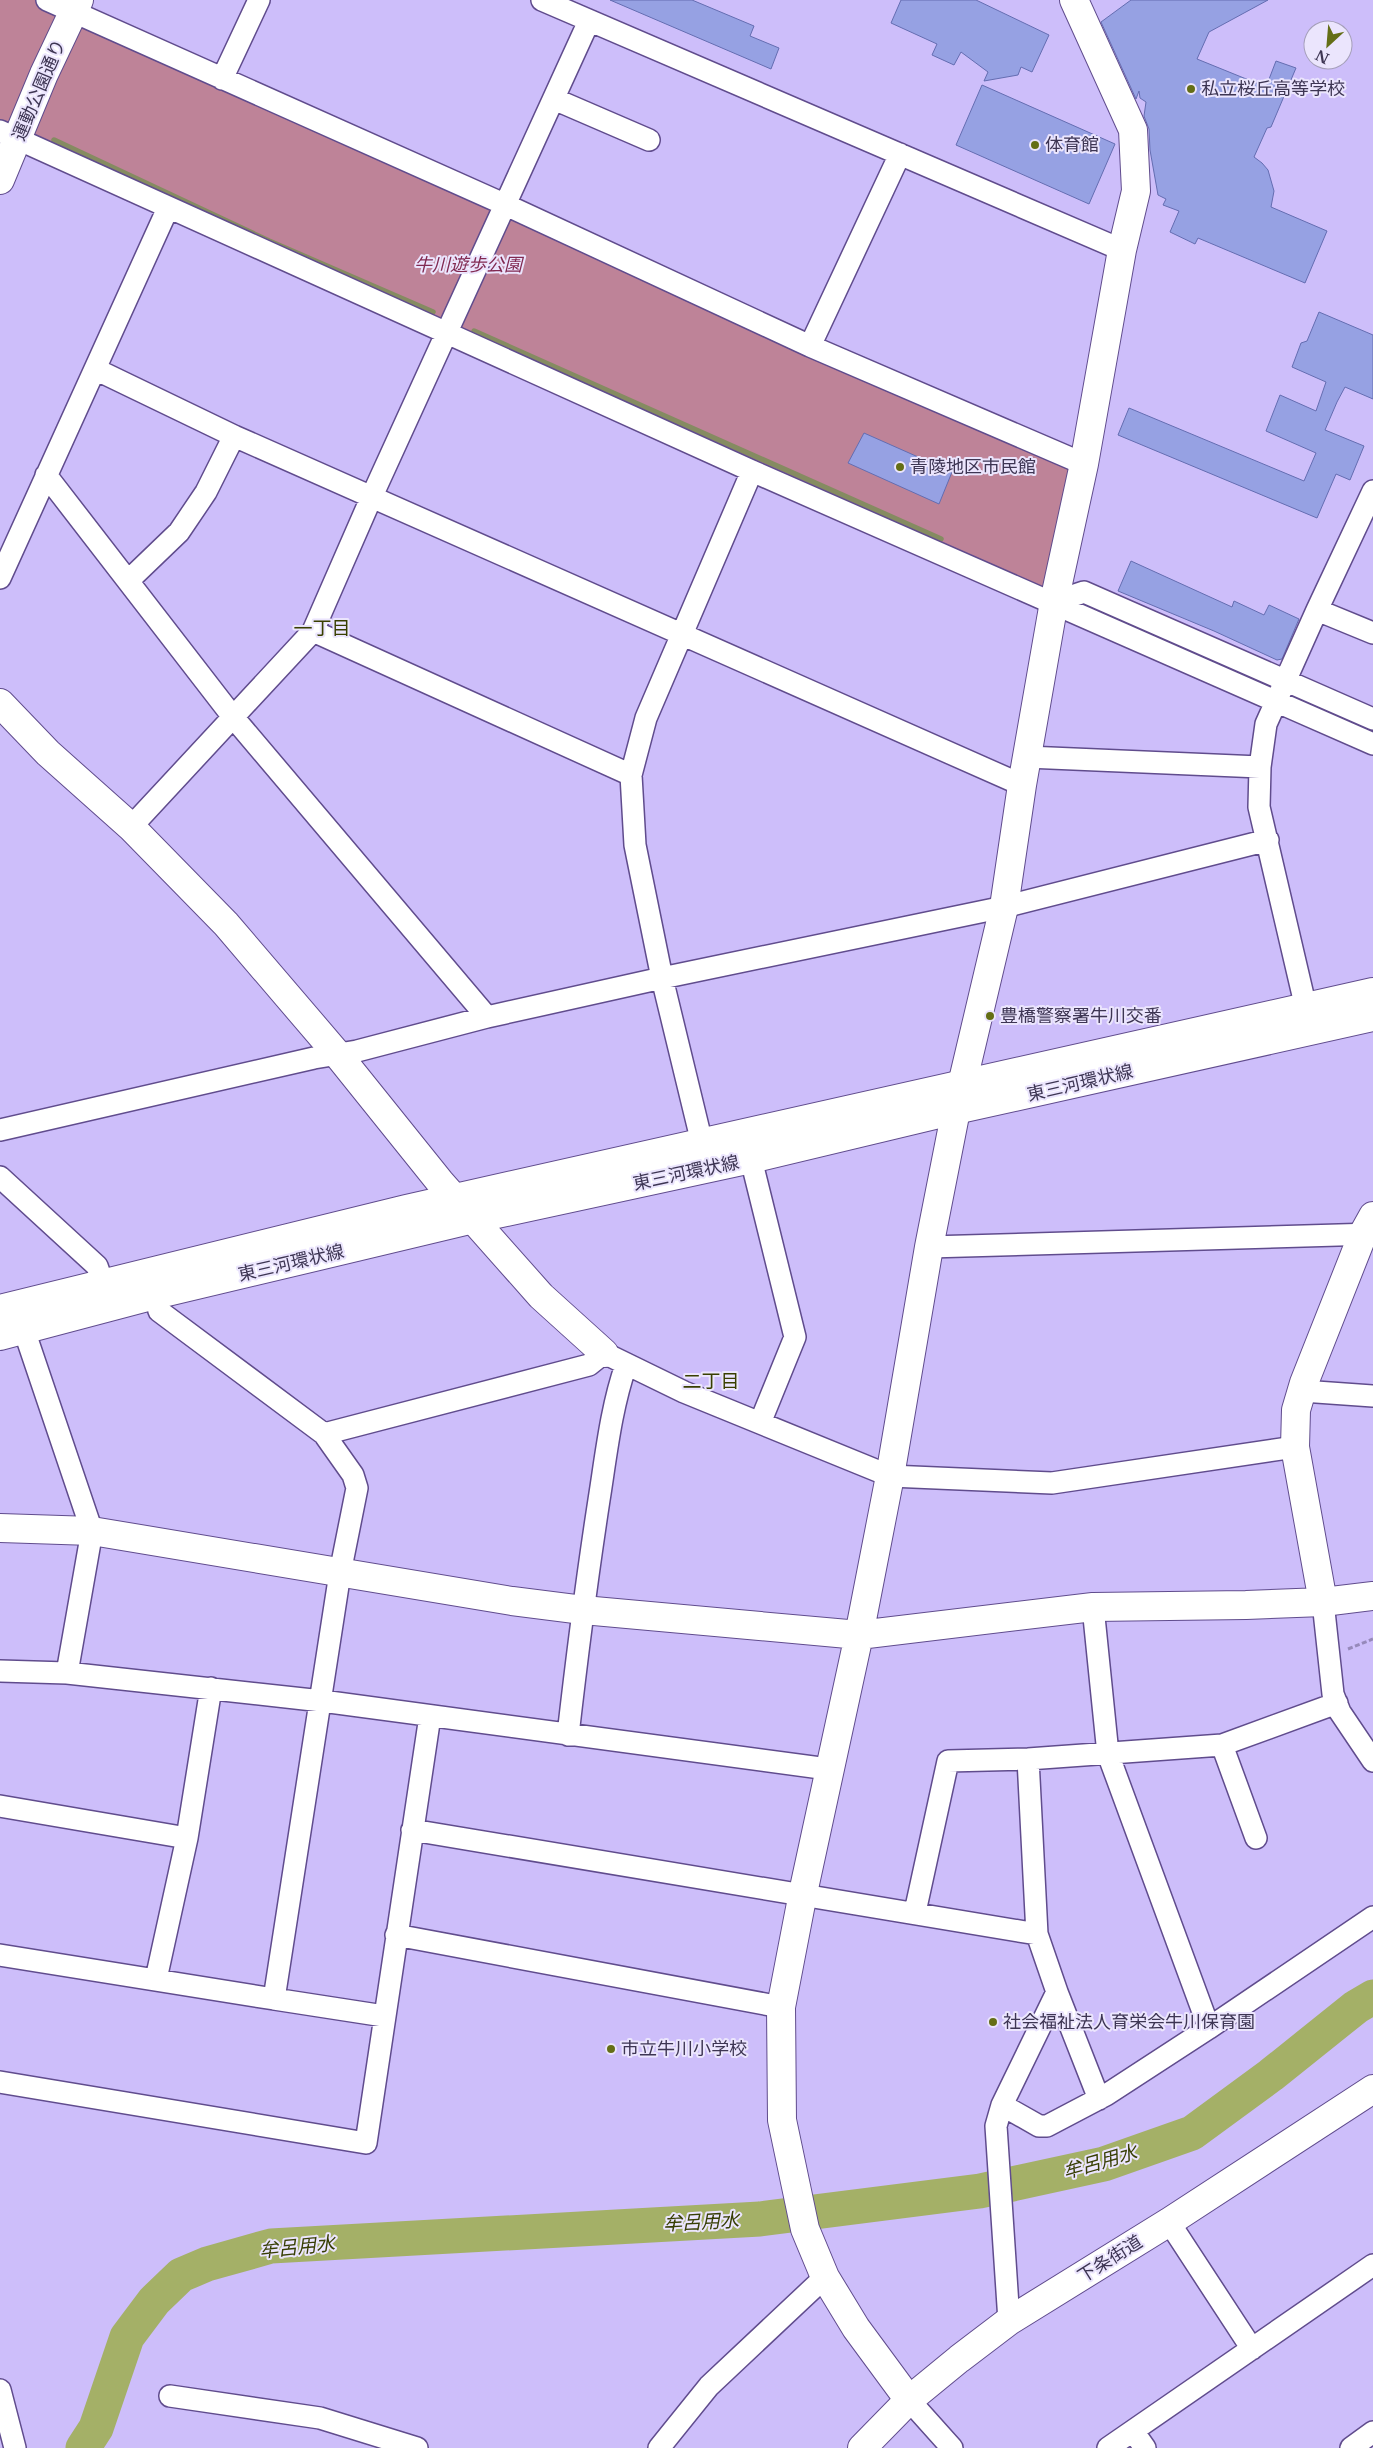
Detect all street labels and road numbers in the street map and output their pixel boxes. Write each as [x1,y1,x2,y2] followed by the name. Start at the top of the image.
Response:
[8,36,70,144] street label: 運動公園通り
[1025,1060,1135,1106] street label: 東三河環状線
[631,1151,741,1195] street label: 東三河環状線
[236,1240,346,1286] street label: 東三河環状線
[1074,2231,1146,2287] street label: 下条街道

